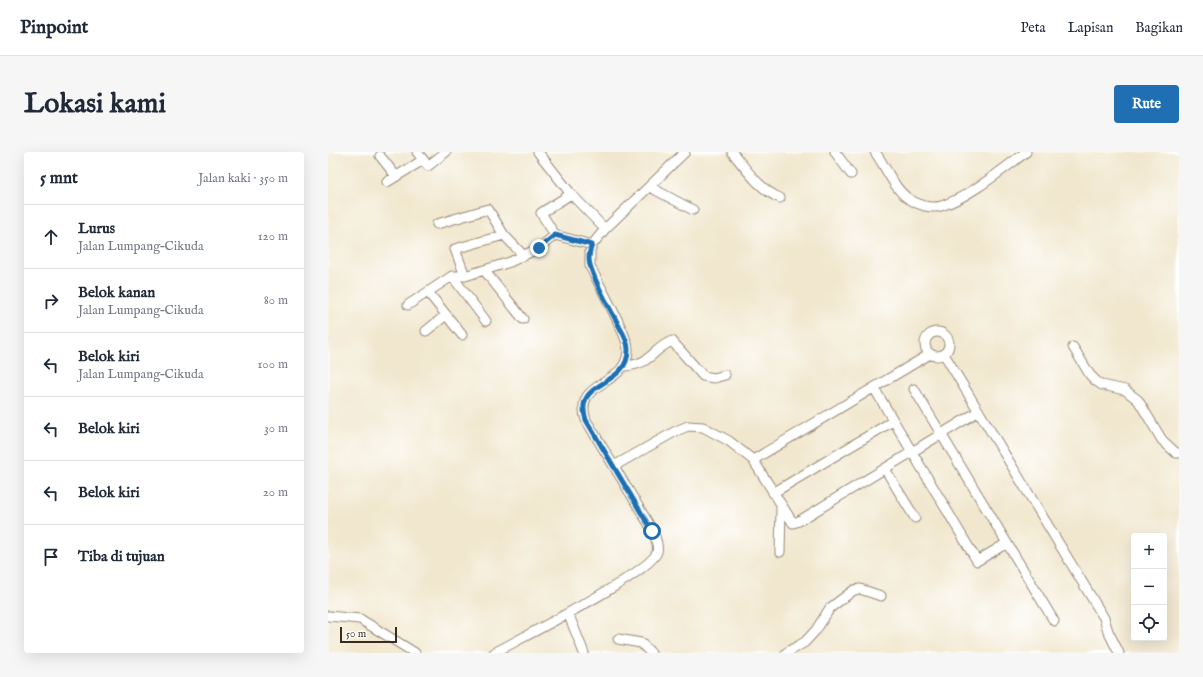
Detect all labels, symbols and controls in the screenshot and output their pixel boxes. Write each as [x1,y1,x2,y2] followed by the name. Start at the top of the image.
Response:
[20,16,88,40] text: Pinpoint
[1020,19,1046,37] text: Peta
[1068,19,1113,37] text: Lapisan
[1135,19,1183,37] text: Bagikan
[1114,85,1179,123] button: Rute
[24,87,166,122] text: Lokasi kami
[40,168,78,189] text: 5 mnt
[198,170,288,187] text: Jalan kaki · 350 m
[78,219,115,238] text: Lurus
[40,226,62,248] icon: ahead
[258,228,288,245] text: 120 m
[78,238,204,255] text: Jalan Lumpang–Cikuda
[530,239,548,257] route end
[78,283,155,302] text: Belok kanan
[40,290,62,312] icon: right
[264,292,288,309] text: 80 m
[78,302,204,319] text: Jalan Lumpang–Cikuda
[78,347,140,366] text: Belok kiri
[40,354,62,376] icon: left
[258,356,288,373] text: 100 m
[78,366,204,383] text: Jalan Lumpang–Cikuda
[40,418,62,440] icon: left
[78,419,140,438] text: Belok kiri
[264,420,288,437] text: 30 m
[40,482,62,504] icon: left
[78,483,140,502] text: Belok kiri
[263,484,288,501] text: 20 m
[643,522,661,540] route start
[1131,533,1167,641] map controls
[1131,533,1167,569] button: +
[40,546,62,568] icon: arrive
[78,547,165,566] text: Tiba di tujuan
[1131,569,1167,605] button: −
[1131,605,1167,641] button: locate
[340,625,397,644] scale bar
[346,627,366,641] text: 50 m

